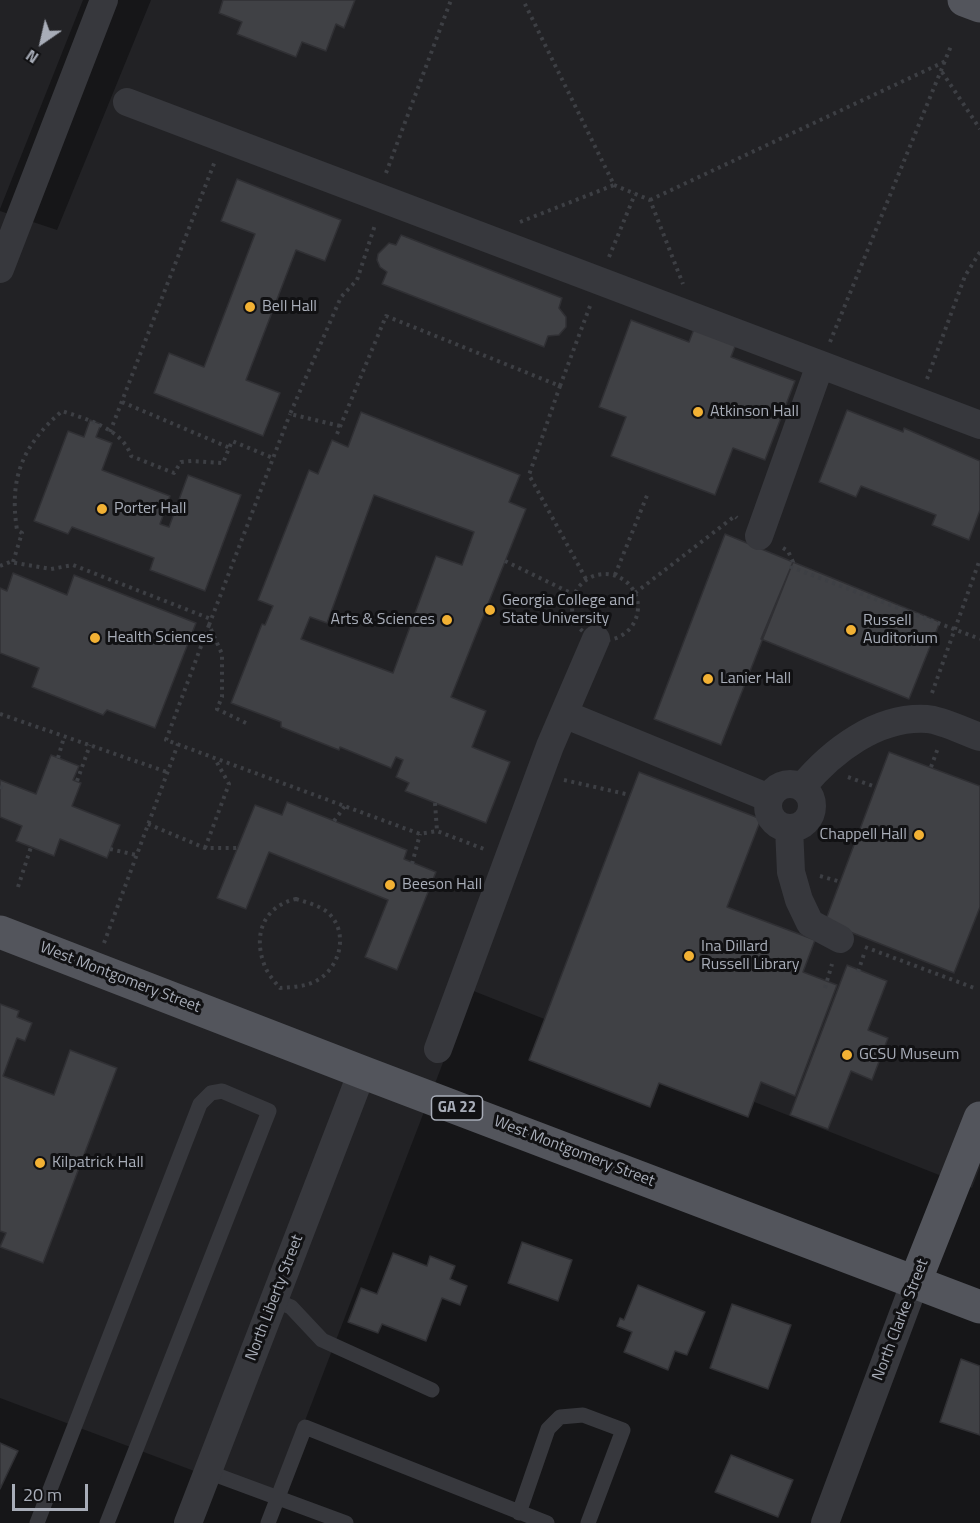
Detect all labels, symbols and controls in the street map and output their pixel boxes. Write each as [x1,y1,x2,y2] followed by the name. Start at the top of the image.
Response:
[12,12,72,72] north arrow
[21,44,43,70] text: N
[262,297,317,317] place label: Bell Hall
[243,300,257,314] marker: Bell Hall
[710,402,799,422] place label: Atkinson Hall
[691,405,705,419] marker: Atkinson Hall
[114,499,186,519] place label: Porter Hall
[95,502,109,516] marker: Porter Hall
[502,591,634,629] place label: Georgia College and State University
[483,603,497,617] marker: Georgia College and State University
[331,610,435,630] place label: Arts & Sciences
[863,611,938,649] place label: Russell Auditorium
[440,613,454,627] marker: Arts & Sciences
[844,623,858,637] marker: Russell Auditorium
[107,628,213,648] place label: Health Sciences
[88,631,102,645] marker: Health Sciences
[720,669,791,689] place label: Lanier Hall
[701,672,715,686] marker: Lanier Hall
[820,825,907,845] place label: Chappell Hall
[912,828,926,842] marker: Chappell Hall
[402,875,482,895] place label: Beeson Hall
[383,878,397,892] marker: Beeson Hall
[701,937,800,975] place label: Ina Dillard Russell Library
[37,938,203,1018] street label: West Montgomery Street
[682,949,696,963] marker: Ina Dillard Russell Library
[859,1045,959,1065] place label: GCSU Museum
[840,1048,854,1062] marker: GCSU Museum
[432,1096,482,1120] road number: GA 22
[491,1112,657,1192] street label: West Montgomery Street
[52,1153,144,1173] place label: Kilpatrick Hall
[33,1156,47,1170] marker: Kilpatrick Hall
[242,1232,308,1364] street label: North Liberty Street
[869,1256,933,1384] street label: North Clarke Street
[15,1472,92,1510] scale bar
[23,1481,62,1508] text: 20 m

